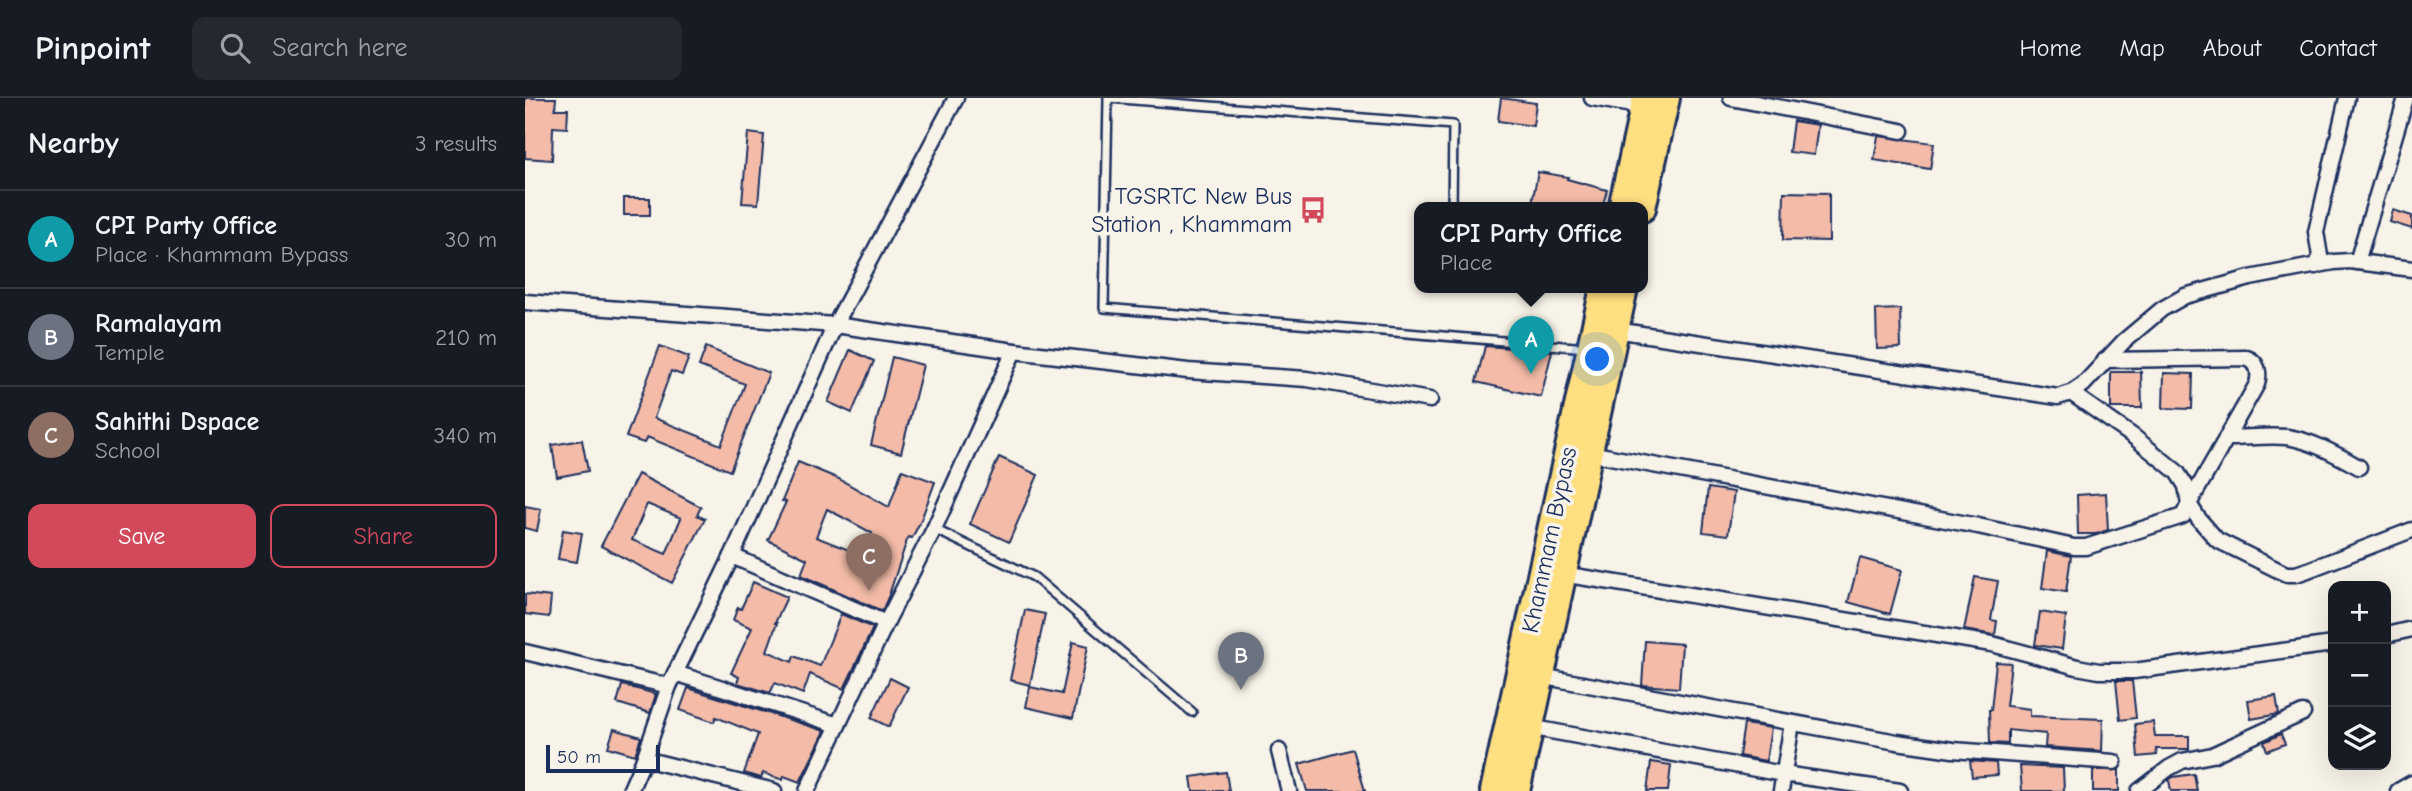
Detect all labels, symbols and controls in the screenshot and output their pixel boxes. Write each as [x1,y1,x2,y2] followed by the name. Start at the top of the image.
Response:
[192,17,682,80] search box
[35,29,150,67] text: Pinpoint
[216,29,254,67] icon: search
[272,33,408,63] text: Search here
[2020,34,2081,62] text: Home
[2119,34,2165,62] text: Map
[2203,34,2261,62] text: About
[2299,34,2377,62] text: Contact
[28,126,119,161] text: Nearby
[415,130,497,157] text: 3 results
[1091,182,1292,238] place label: TGSRTC New Bus Station , Khammam
[1298,195,1328,225] bus stop icon: TGSRTC New Bus Station , Khammam
[1414,202,1648,293] popup
[95,211,277,241] text: CPI Party Office
[1440,219,1622,249] text: CPI Party Office
[45,226,57,253] text: A
[445,226,497,253] text: 30 m
[95,241,348,268] text: Place · Khammam Bypass
[1440,249,1492,276] text: Place
[95,309,222,339] text: Ramalayam
[1508,316,1554,374] pin: A
[44,324,58,351] text: B
[435,324,497,351] text: 210 m
[95,339,164,366] text: Temple
[1580,342,1614,376] your location
[95,407,259,437] text: Sahithi Dspace
[44,422,58,449] text: C
[434,422,497,449] text: 340 m
[95,437,160,464] text: School
[1516,444,1582,636] street label: Khammam Bypass
[28,504,256,568] button: Save
[270,504,497,568] button: Share
[846,533,892,591] pin: C
[2328,581,2391,770] map controls
[2328,581,2391,644] button: +
[1218,632,1264,690] pin: B
[2328,644,2391,707] button: −
[2328,707,2391,770] button: layers
[546,742,660,774] scale bar
[557,746,601,768] text: 50 m

